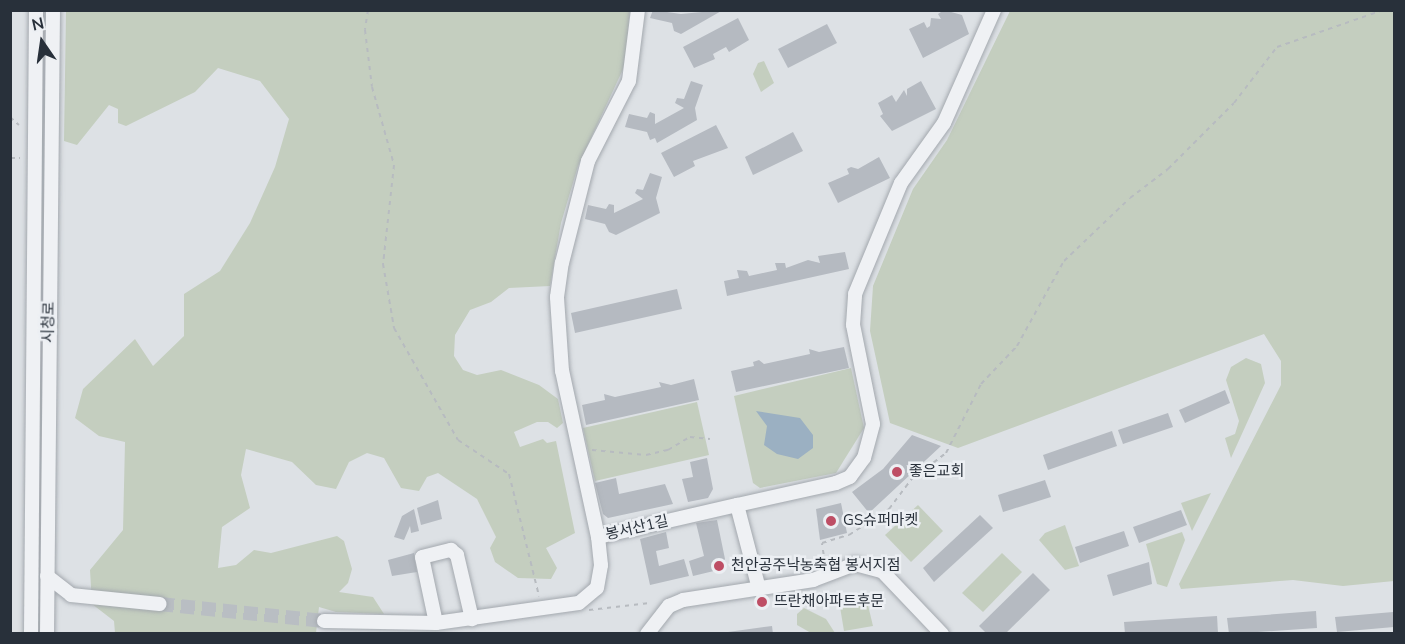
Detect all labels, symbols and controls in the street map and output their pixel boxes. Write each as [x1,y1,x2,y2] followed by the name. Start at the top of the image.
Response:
[12,12,72,72] north arrow
[30,12,46,37] text: N
[40,301,58,343] street label: 시청로
[909,463,964,481] place label: 좋은교회
[890,465,904,479] marker: 좋은교회
[604,512,670,544] street label: 봉서산1길
[843,512,918,530] place label: GS슈퍼마켓
[824,514,838,528] marker: GS슈퍼마켓
[731,557,900,575] place label: 천안공주낙농축협 봉서지점
[712,559,726,573] marker: 천안공주낙농축협 봉서지점
[774,593,884,611] place label: 뜨란채아파트후문
[755,595,769,609] marker: 뜨란채아파트후문

